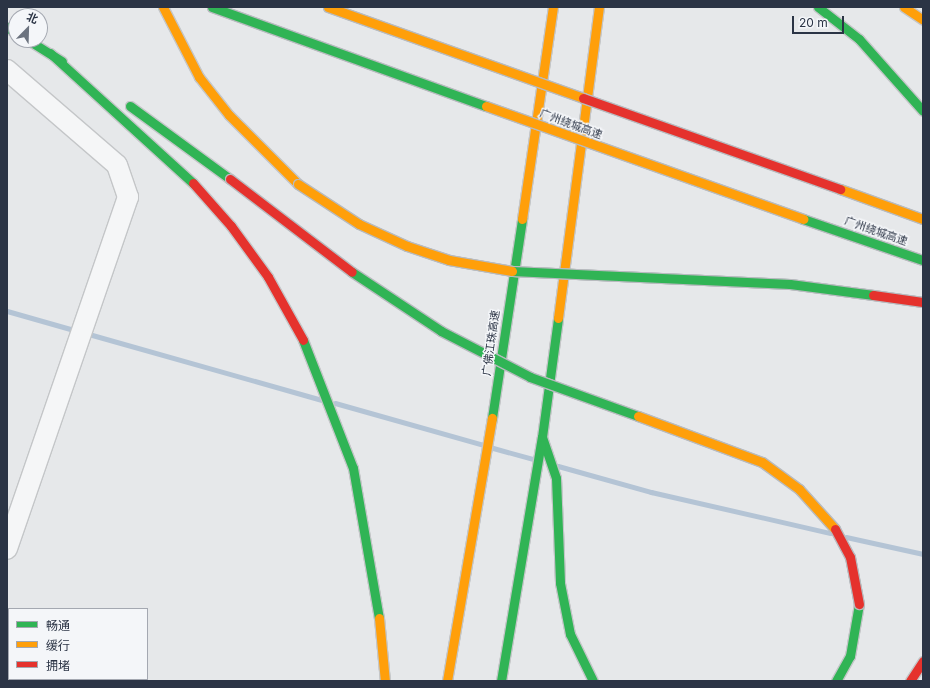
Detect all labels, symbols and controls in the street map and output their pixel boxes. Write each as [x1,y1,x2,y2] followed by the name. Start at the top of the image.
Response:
[8,8,48,48] north arrow
[794,8,846,34] scale bar
[25,9,40,26] text: 北
[799,15,828,30] text: 20 m
[538,107,604,141] street label: 广州绕城高速
[843,214,909,248] street label: 广州绕城高速
[480,309,502,377] street label: 广佛江珠高速
[8,608,148,680] legend
[46,618,70,633] text: 畅通
[46,638,70,653] text: 缓行
[46,658,70,673] text: 拥堵

